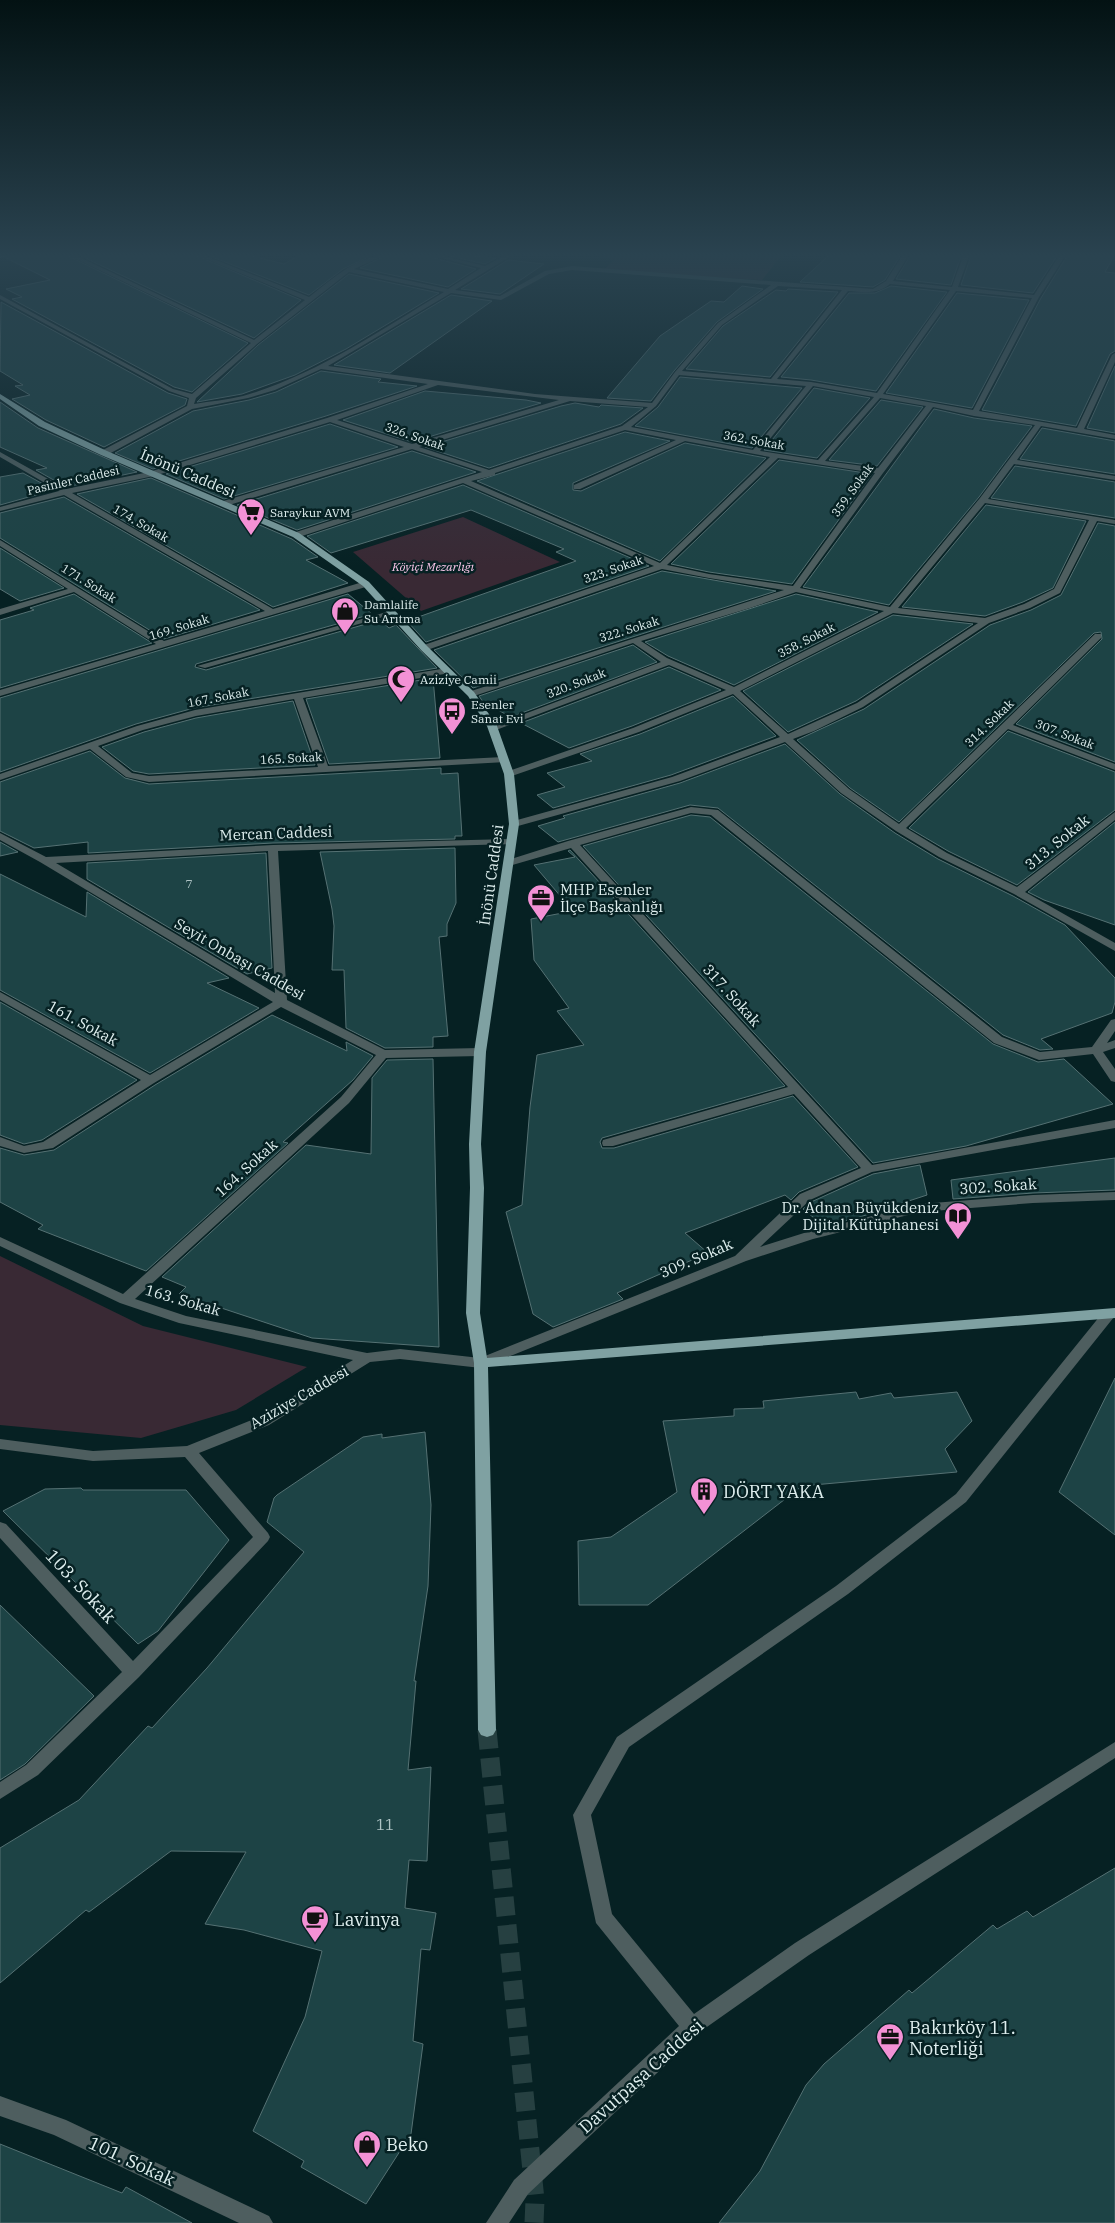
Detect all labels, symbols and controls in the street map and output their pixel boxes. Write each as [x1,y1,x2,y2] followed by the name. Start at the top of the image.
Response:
[383,419,447,453] street label: 326. Sokak
[722,427,786,453] street label: 362. Sokak
[137,444,239,502] street label: İnönü Caddesi
[828,461,876,519] street label: 359. Sokak
[25,462,121,498] street label: Pasinler Caddesi
[236,497,266,536] supermarket icon: Saraykur AVM
[110,501,172,545] street label: 174. Sokak
[270,505,350,520] place label: Saraykur AVM
[581,552,645,586] street label: 323. Sokak
[391,559,474,574] park label: Köyiçi Mezarlığı
[59,560,119,606] street label: 171. Sokak
[330,596,360,635] shop icon: Damlalife Su Arıtma
[364,597,421,626] place label: Damlalife Su Arıtma
[147,611,211,643] street label: 169. Sokak
[597,613,661,645] street label: 322. Sokak
[775,619,837,661] street label: 358. Sokak
[386,664,416,703] mosque icon: Aziziye Camii
[544,665,608,701] street label: 320. Sokak
[420,672,497,687] place label: Aziziye Camii
[186,684,250,710] street label: 167. Sokak
[437,696,467,735] bus stop icon: Esenler Sanat Evi
[961,696,1017,750] street label: 314. Sokak
[471,697,524,726] place label: Esenler Sanat Evi
[1033,716,1097,752] street label: 307. Sokak
[260,749,322,767] street label: 165. Sokak
[1021,810,1093,874] street label: 313. Sokak
[219,822,333,844] street label: Mercan Caddesi
[475,823,508,927] street label: İnönü Caddesi
[185,876,193,891] house number: 7
[560,880,663,916] place label: MHP Esenler İlçe Başkanlığı
[526,883,556,922] office icon: MHP Esenler İlçe Başkanlığı
[171,914,309,1004] street label: Seyit Onbaşı Caddesi
[699,960,765,1030] street label: 317. Sokak
[45,996,122,1050] street label: 161. Sokak
[211,1135,281,1201] street label: 164. Sokak
[959,1174,1038,1198] street label: 302. Sokak
[781,1198,939,1234] place label: Dr. Adnan Büyükdeniz Dijital Kütüphanesi
[943,1201,973,1240] library icon: Dr. Adnan Büyükdeniz Dijital Kütüphanesi
[657,1234,736,1282] street label: 309. Sokak
[143,1280,223,1320] street label: 163. Sokak
[246,1361,352,1433] street label: Aziziye Caddesi
[689,1476,719,1515] building icon: DÖRT YAKA
[723,1480,825,1503] place label: DÖRT YAKA
[41,1544,121,1628] street label: 103. Sokak
[376,1815,394,1834] house number: 11
[300,1904,330,1943] cafe icon: Lavinya
[334,1908,400,1931] place label: Lavinya
[574,2014,709,2138] street label: Davutpaşa Caddesi
[909,2016,1016,2060] place label: Bakırköy 11. Noterliği
[875,2022,905,2061] office icon: Bakırköy 11. Noterliği
[352,2129,382,2168] shop icon: Beko
[85,2131,179,2191] street label: 101. Sokak
[386,2133,428,2156] place label: Beko

